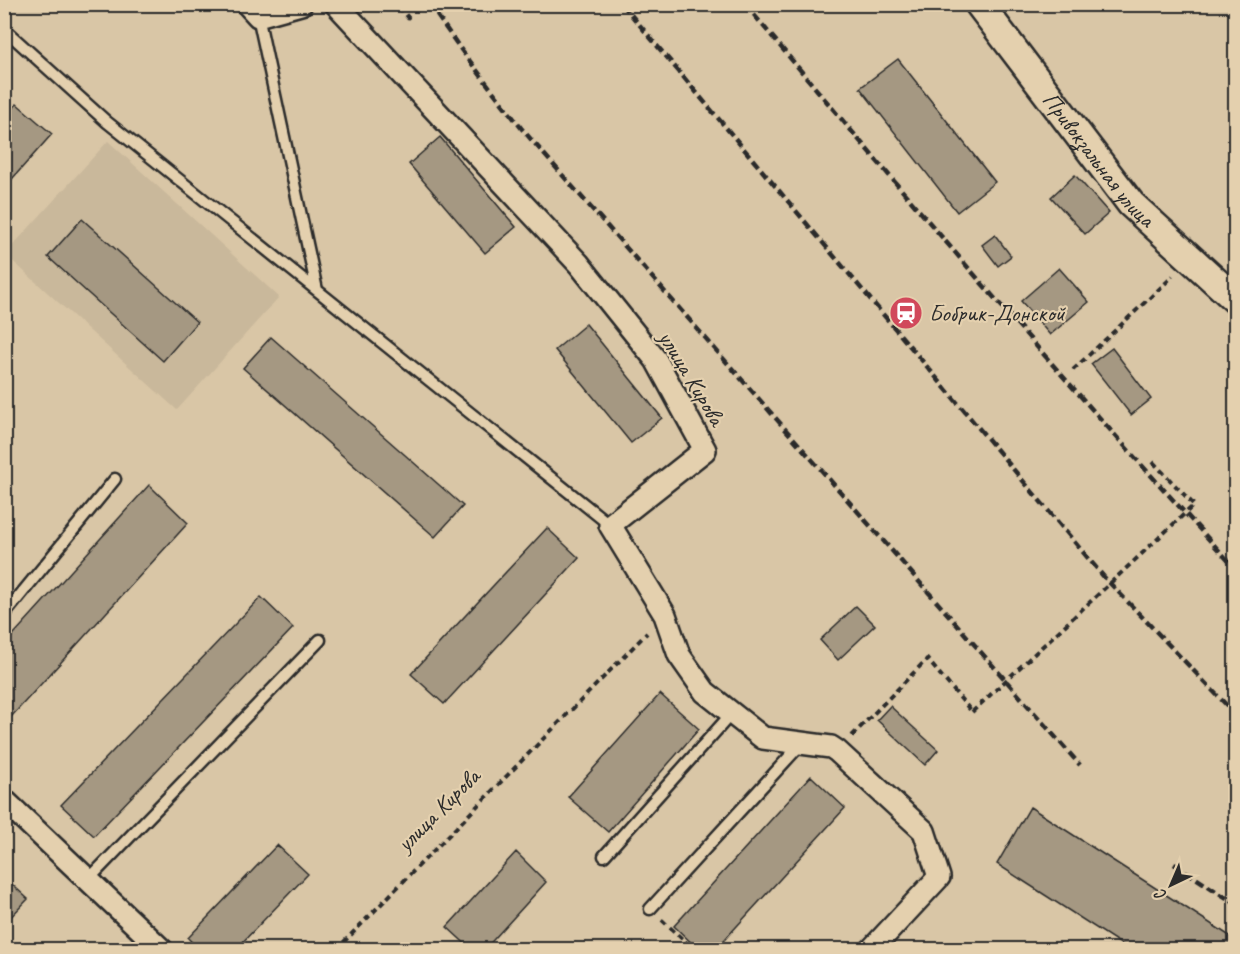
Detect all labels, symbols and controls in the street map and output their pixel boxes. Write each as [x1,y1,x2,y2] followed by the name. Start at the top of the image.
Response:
[1036,85,1162,234] street label: Привокзальная улица
[888,295,924,331] station icon: Бобрик-Донской
[929,298,1067,328] place label: Бобрик-Донской
[651,323,733,433] street label: улица Кирова
[389,760,488,859] street label: улица Кирова
[1141,855,1201,915] north arrow
[1150,884,1171,905] text: С

